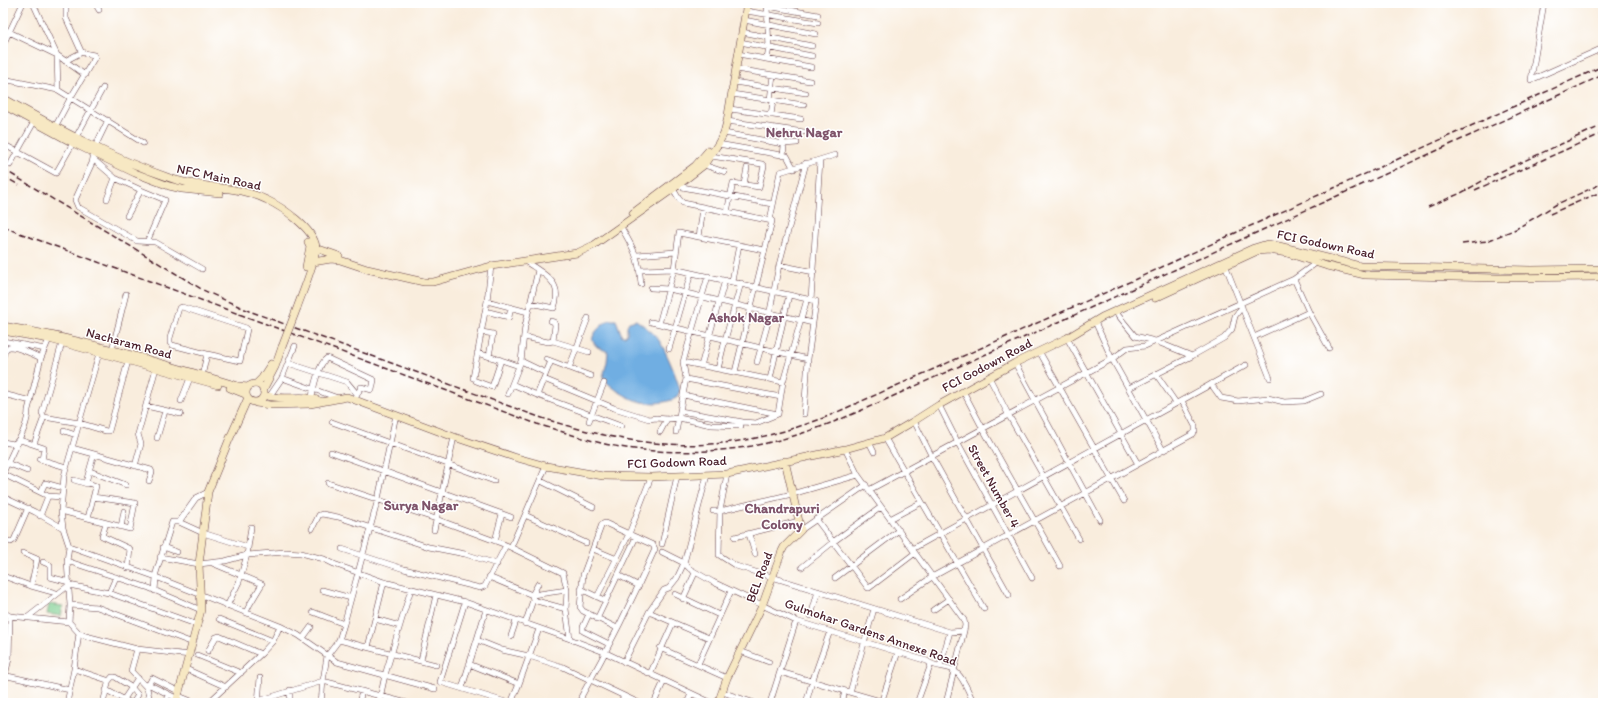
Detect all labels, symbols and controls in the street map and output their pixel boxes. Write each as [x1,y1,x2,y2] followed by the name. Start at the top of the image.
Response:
[766,124,843,141] district label: Nehru Nagar
[175,161,263,193] street label: NFC Main Road
[1276,226,1376,262] street label: FCI Godown Road
[707,309,785,326] district label: Ashok Nagar
[84,324,174,362] street label: Nacharam Road
[939,335,1035,395] street label: FCI Godown Road
[965,442,1023,530] street label: Street Number 4
[627,453,727,471] street label: FCI Godown Road
[384,497,459,514] district label: Surya Nagar
[744,500,820,533] district label: Chandrapuri Colony
[742,549,776,605] street label: BEL Road
[783,595,959,669] street label: Gulmohar Gardens Annexe Road

